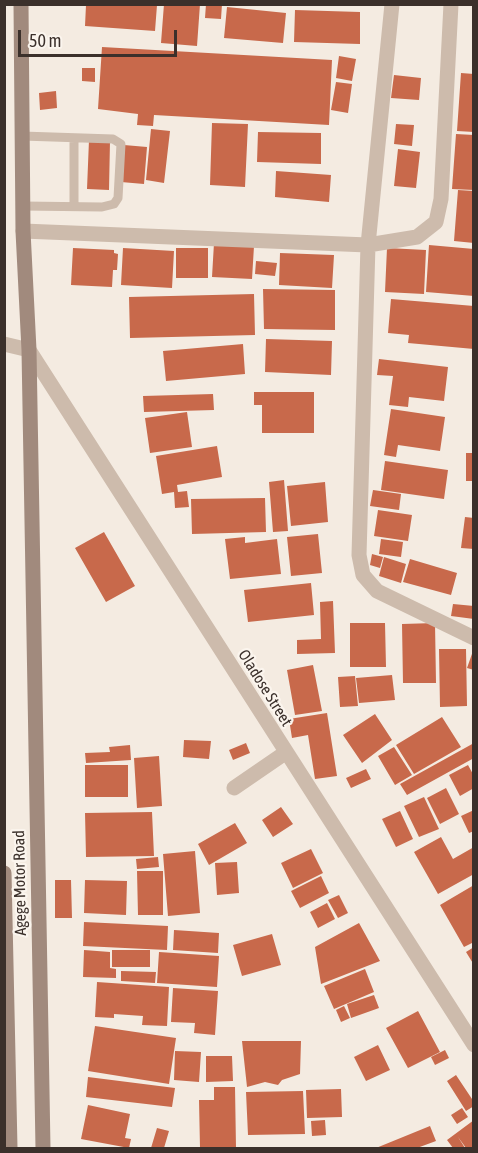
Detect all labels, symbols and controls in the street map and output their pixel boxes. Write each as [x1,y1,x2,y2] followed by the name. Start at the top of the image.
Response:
[21,18,180,56] scale bar
[29,30,61,51] text: 50 m
[234,646,296,730] street label: Oladose Street
[9,830,31,936] street label: Agege Motor Road

